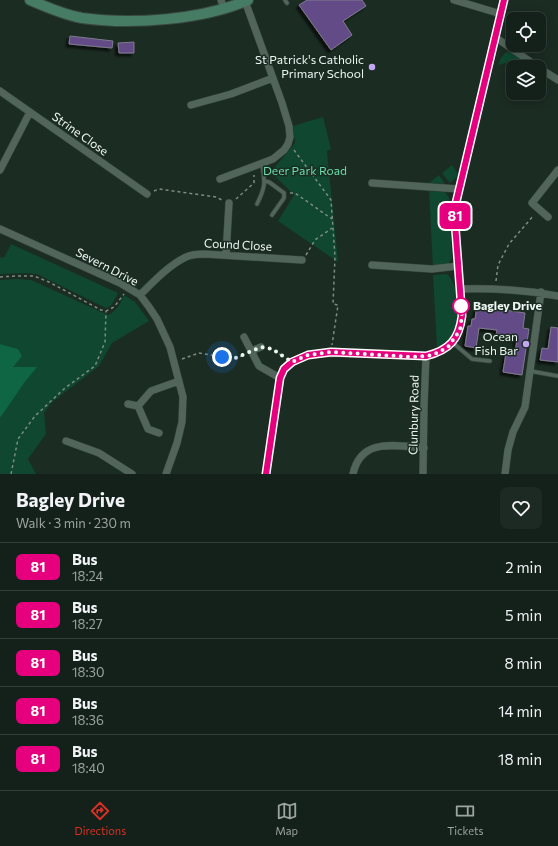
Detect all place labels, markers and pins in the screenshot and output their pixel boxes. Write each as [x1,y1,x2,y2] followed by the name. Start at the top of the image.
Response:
[255,52,364,80] place label: St Patrick's Catholic Primary School
[367,62,377,72] marker: St Patrick's Catholic Primary School
[452,297,470,315] marker: Bagley Drive
[473,298,542,312] place label: Bagley Drive
[475,329,518,357] place label: Ocean Fish Bar
[521,339,531,349] marker: Ocean Fish Bar

